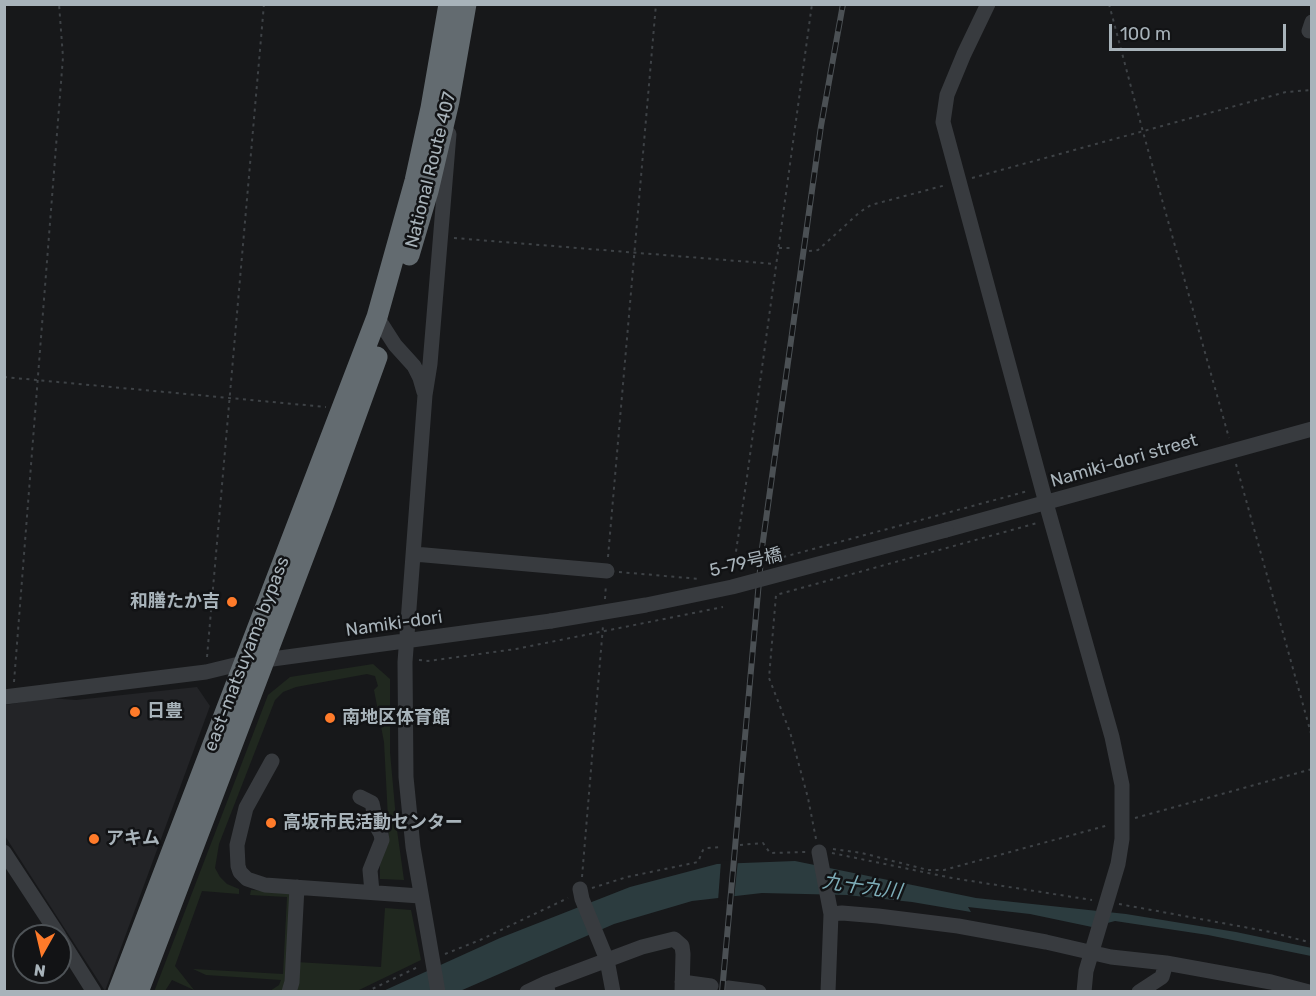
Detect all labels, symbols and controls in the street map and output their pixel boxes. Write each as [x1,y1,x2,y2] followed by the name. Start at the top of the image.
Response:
[1112,12,1289,50] scale bar
[1120,23,1171,45] text: 100 m
[401,90,461,250] street label: National Route 407
[1048,430,1200,492] street label: Namiki-dori street
[707,544,785,582] street label: 5-79号橋
[200,554,294,754] street label: east-matsuyama bypass
[130,591,220,613] place label: 和膳たか吉
[225,595,239,609] marker: 和膳たか吉
[344,607,444,641] street label: Namiki-dori
[147,701,183,723] place label: 日豊
[128,705,142,719] marker: 日豊
[342,707,450,729] place label: 南地区体育館
[323,711,337,725] marker: 南地区体育館
[283,812,463,834] place label: 高坂市民活動センター
[264,816,278,830] marker: 高坂市民活動センター
[106,828,160,850] place label: アキム
[87,832,101,846] marker: アキム
[821,870,903,904] water label: 九十九川
[12,924,72,984] north arrow
[33,960,47,981] text: N

